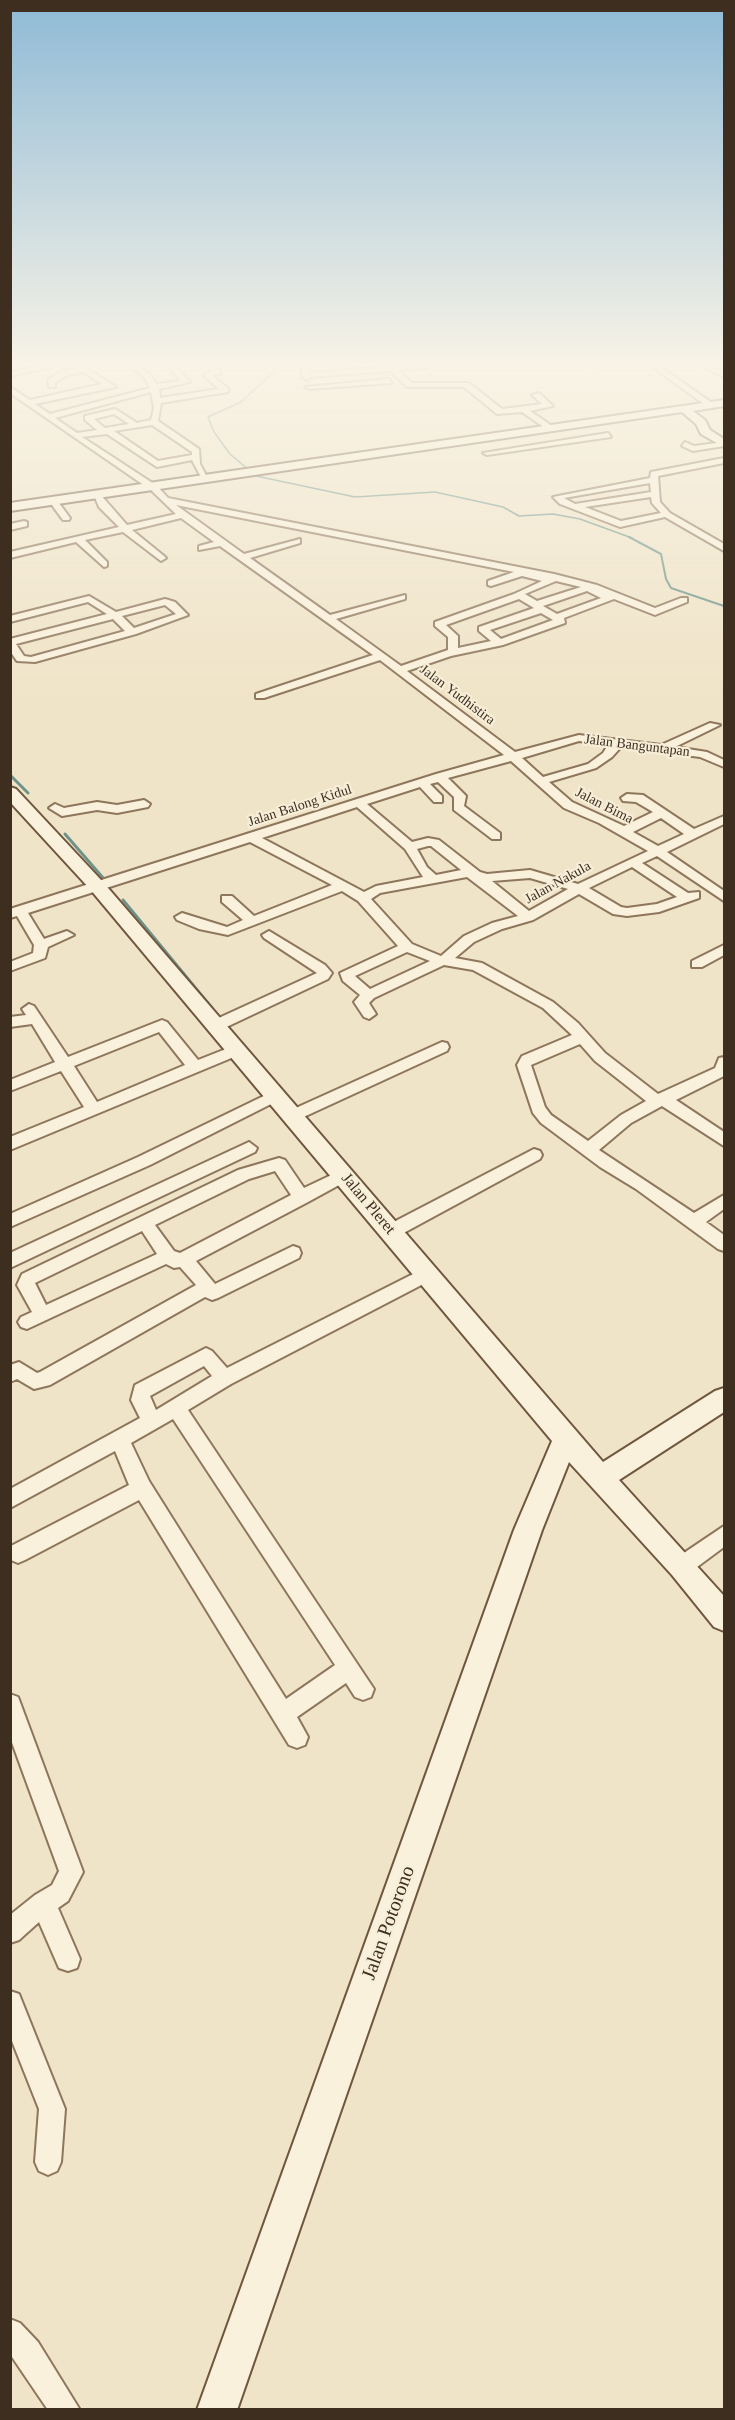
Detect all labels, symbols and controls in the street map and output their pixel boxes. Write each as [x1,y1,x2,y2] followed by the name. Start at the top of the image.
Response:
[416,661,498,729] street label: Jalan Yudhistira
[583,731,691,761] street label: Jalan Banguntapan
[246,781,354,831] street label: Jalan Balong Kidul
[572,784,636,828] street label: Jalan Bima
[522,858,594,908] street label: Jalan Nakula
[337,1169,399,1239] street label: Jalan Pleret
[357,1863,421,1983] street label: Jalan Potorono

